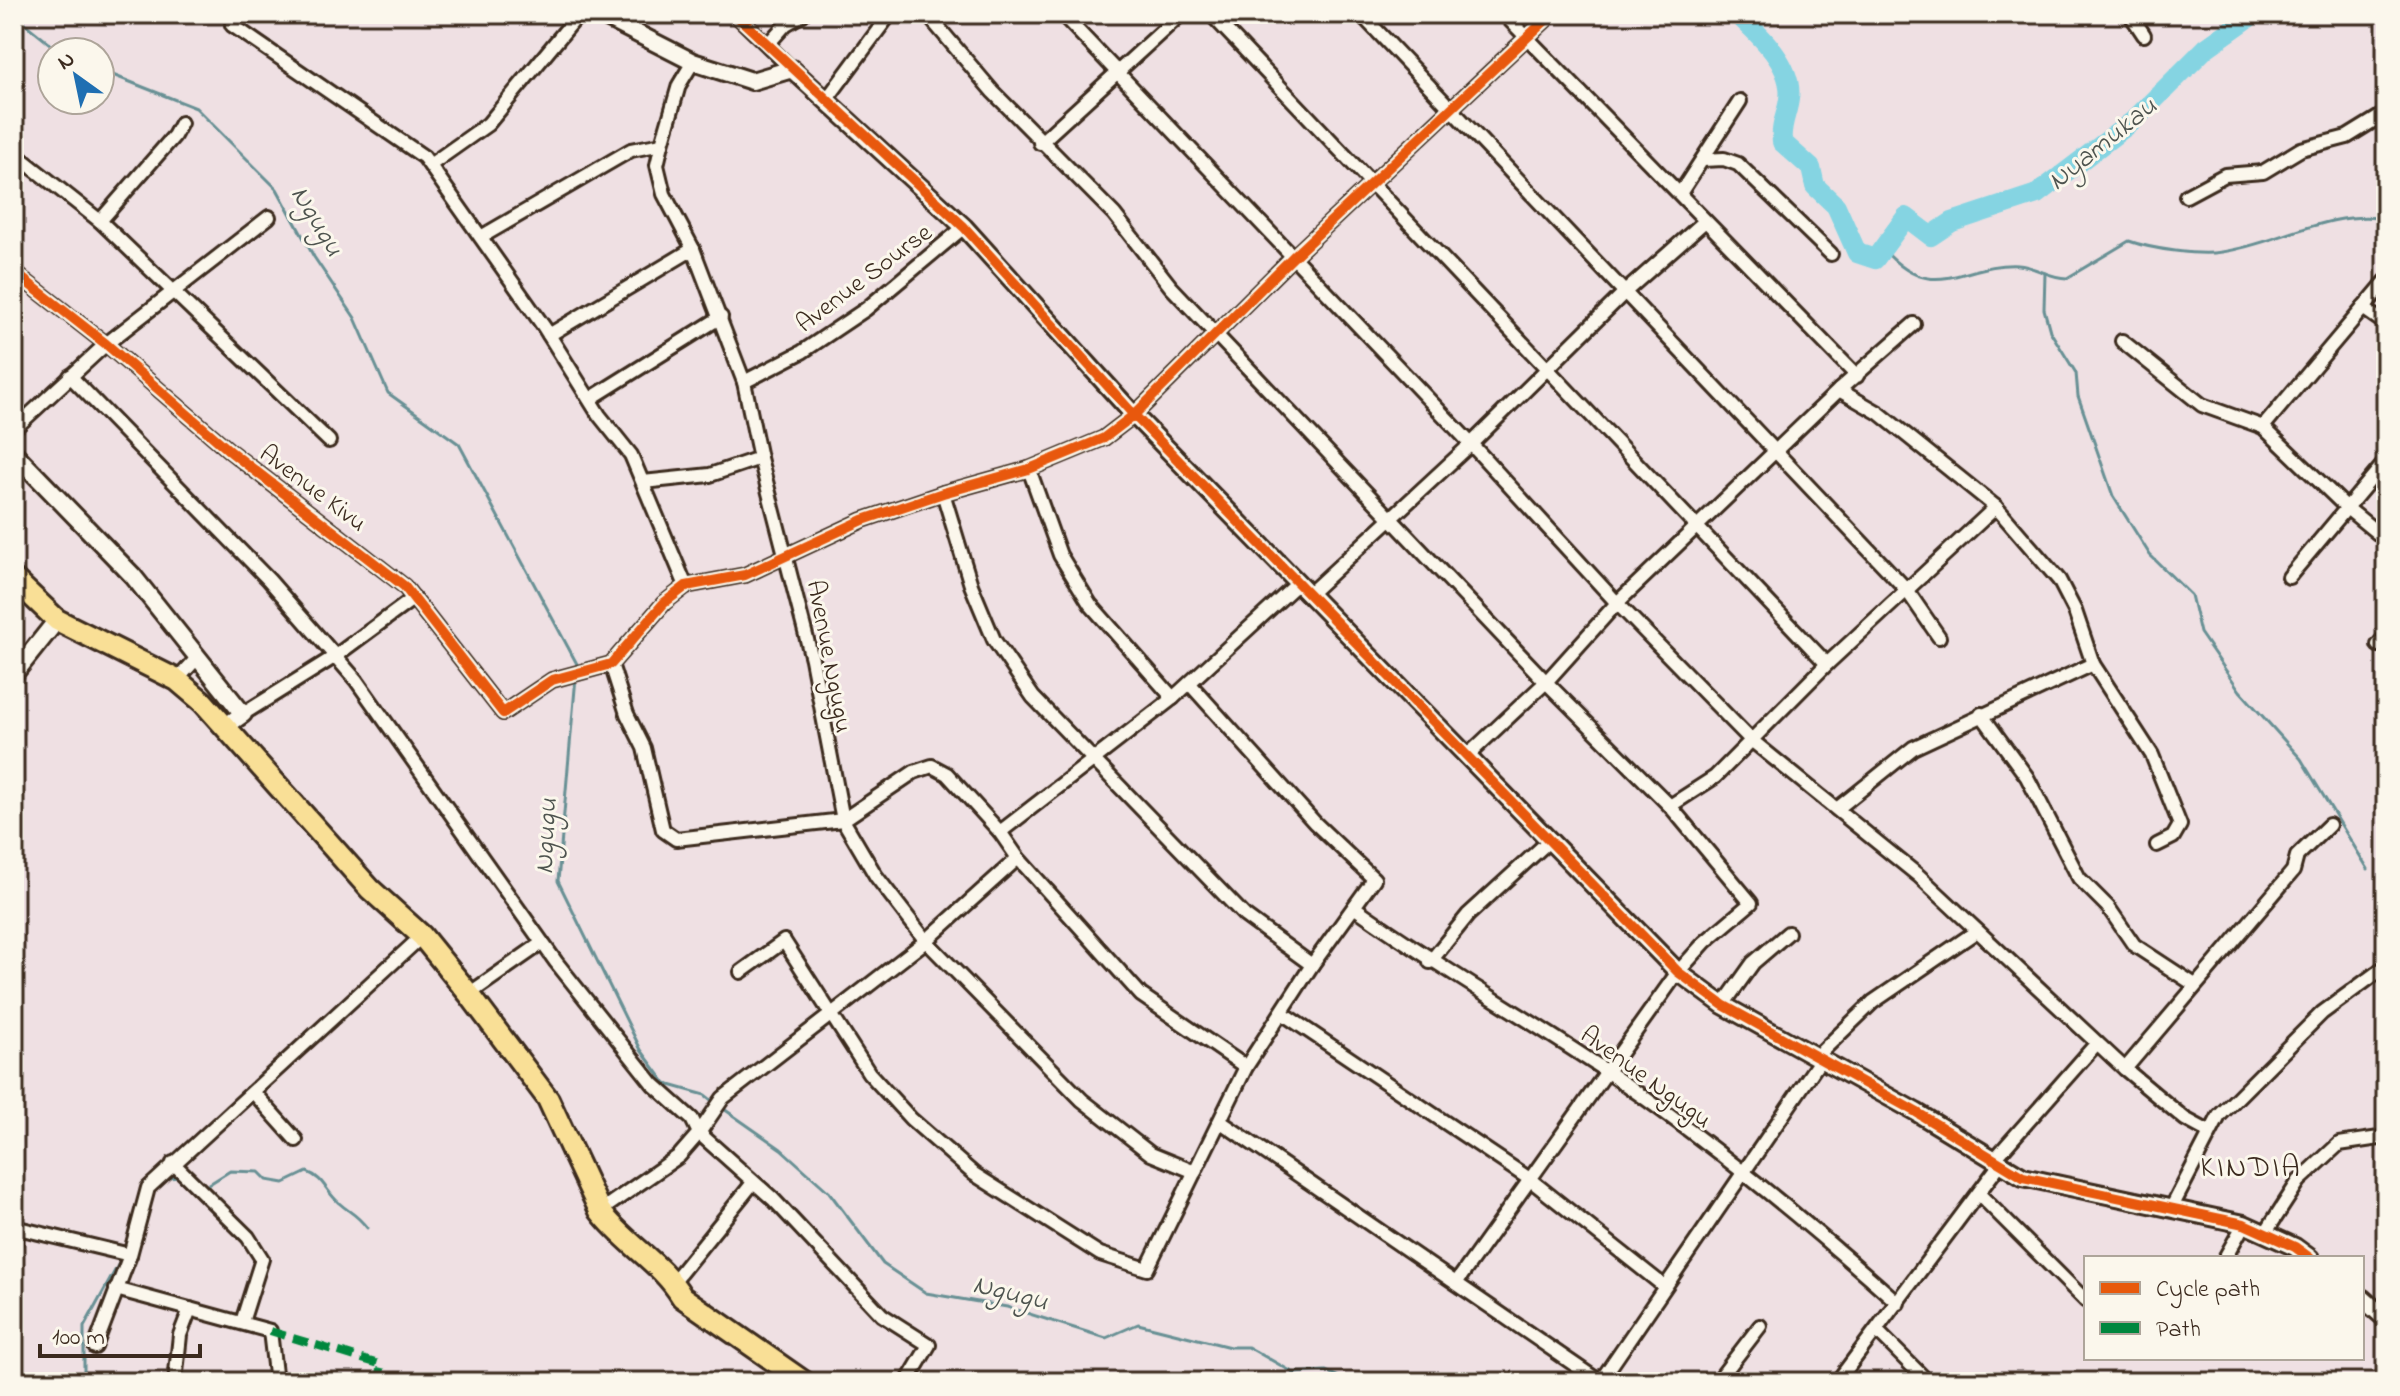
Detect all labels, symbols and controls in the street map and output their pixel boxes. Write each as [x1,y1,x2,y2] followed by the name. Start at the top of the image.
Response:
[36,36,116,116] north arrow
[52,44,82,79] text: N
[2040,88,2167,202] water label: Nyamukau
[279,179,353,265] water label: Ngugu
[789,215,941,343] street label: Avenue Sourse
[250,436,374,543] street label: Avenue Kivu
[795,577,861,736] street label: Avenue Ngugu
[525,797,570,875] water label: Ngugu
[1571,1018,1719,1139] street label: Avenue Ngugu
[2200,1147,2302,1191] district label: KINDIA
[2084,1256,2364,1360] legend
[968,1265,1052,1323] water label: Ngugu
[2156,1273,2260,1309] text: Cycle path
[40,1308,200,1358] scale bar
[2156,1313,2201,1348] text: Path
[52,1321,105,1356] text: 100 m

